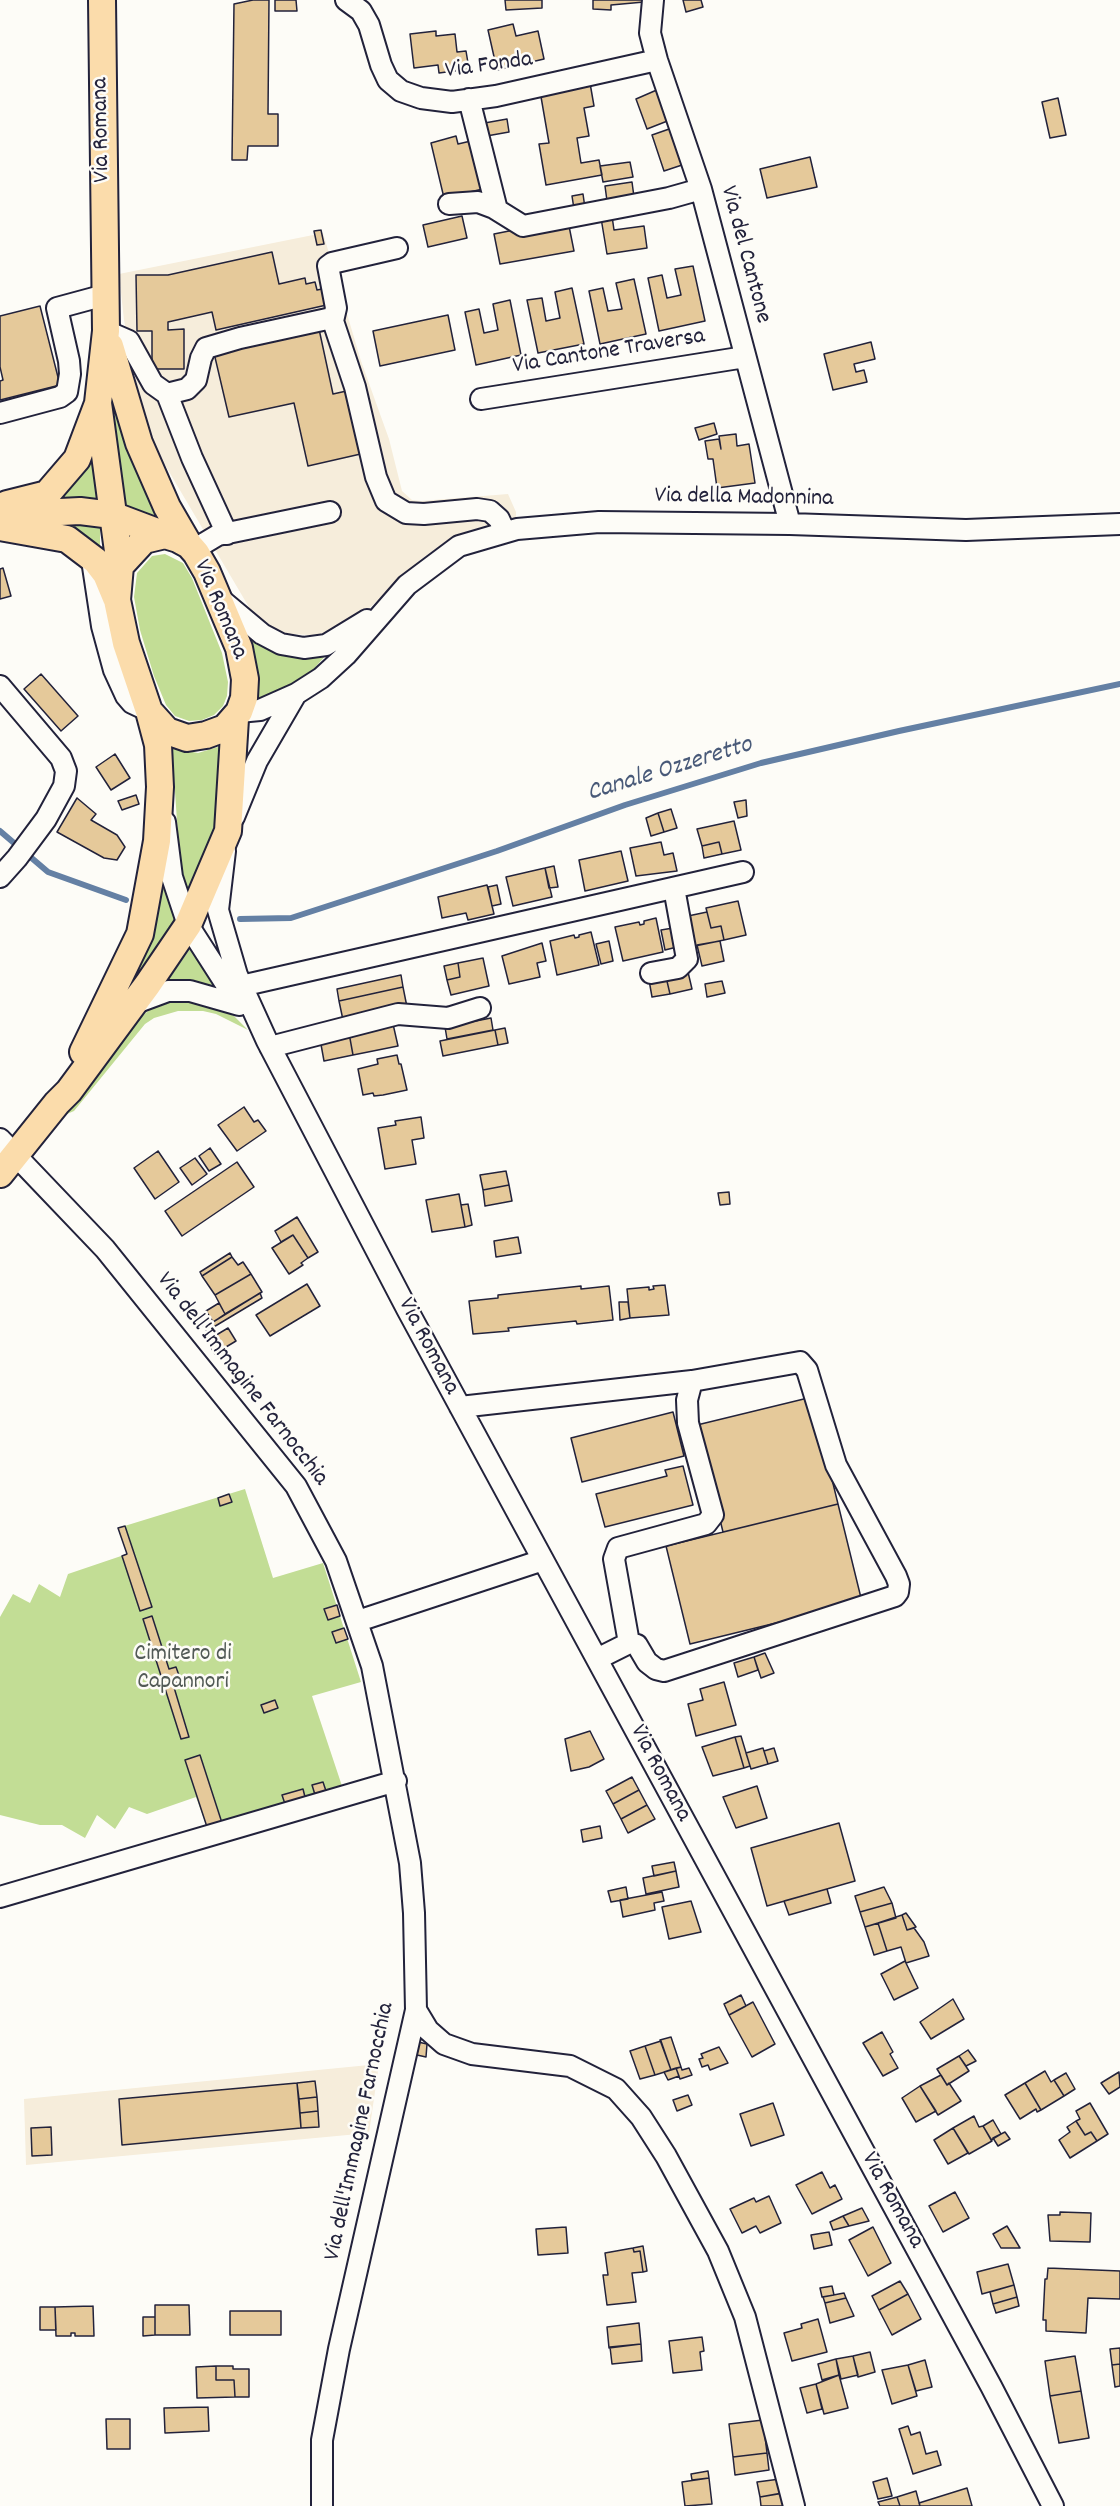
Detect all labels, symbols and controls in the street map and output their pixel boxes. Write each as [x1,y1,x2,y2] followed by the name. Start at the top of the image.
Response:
[444,47,534,87] street label: Via Fonda
[88,77,118,183] street label: Via Romana
[712,183,776,327] street label: Via del Cantone
[511,324,707,382] street label: Via Cantone Traversa
[654,483,834,515] street label: Via della Madonnina
[185,556,253,664] street label: Via Romana
[584,731,756,811] water label: Canale Ozzeretto
[149,1268,333,1492] street label: Via dell'Immagine Farnocchia
[390,1294,464,1400] street label: Via Romana
[134,1642,232,1698] park label: Cimitero di Capannori
[622,1721,696,1827] street label: Via Romana
[320,2000,402,2264] street label: Via dell'Immagine Farnocchia
[853,2148,929,2254] street label: Via Romana

